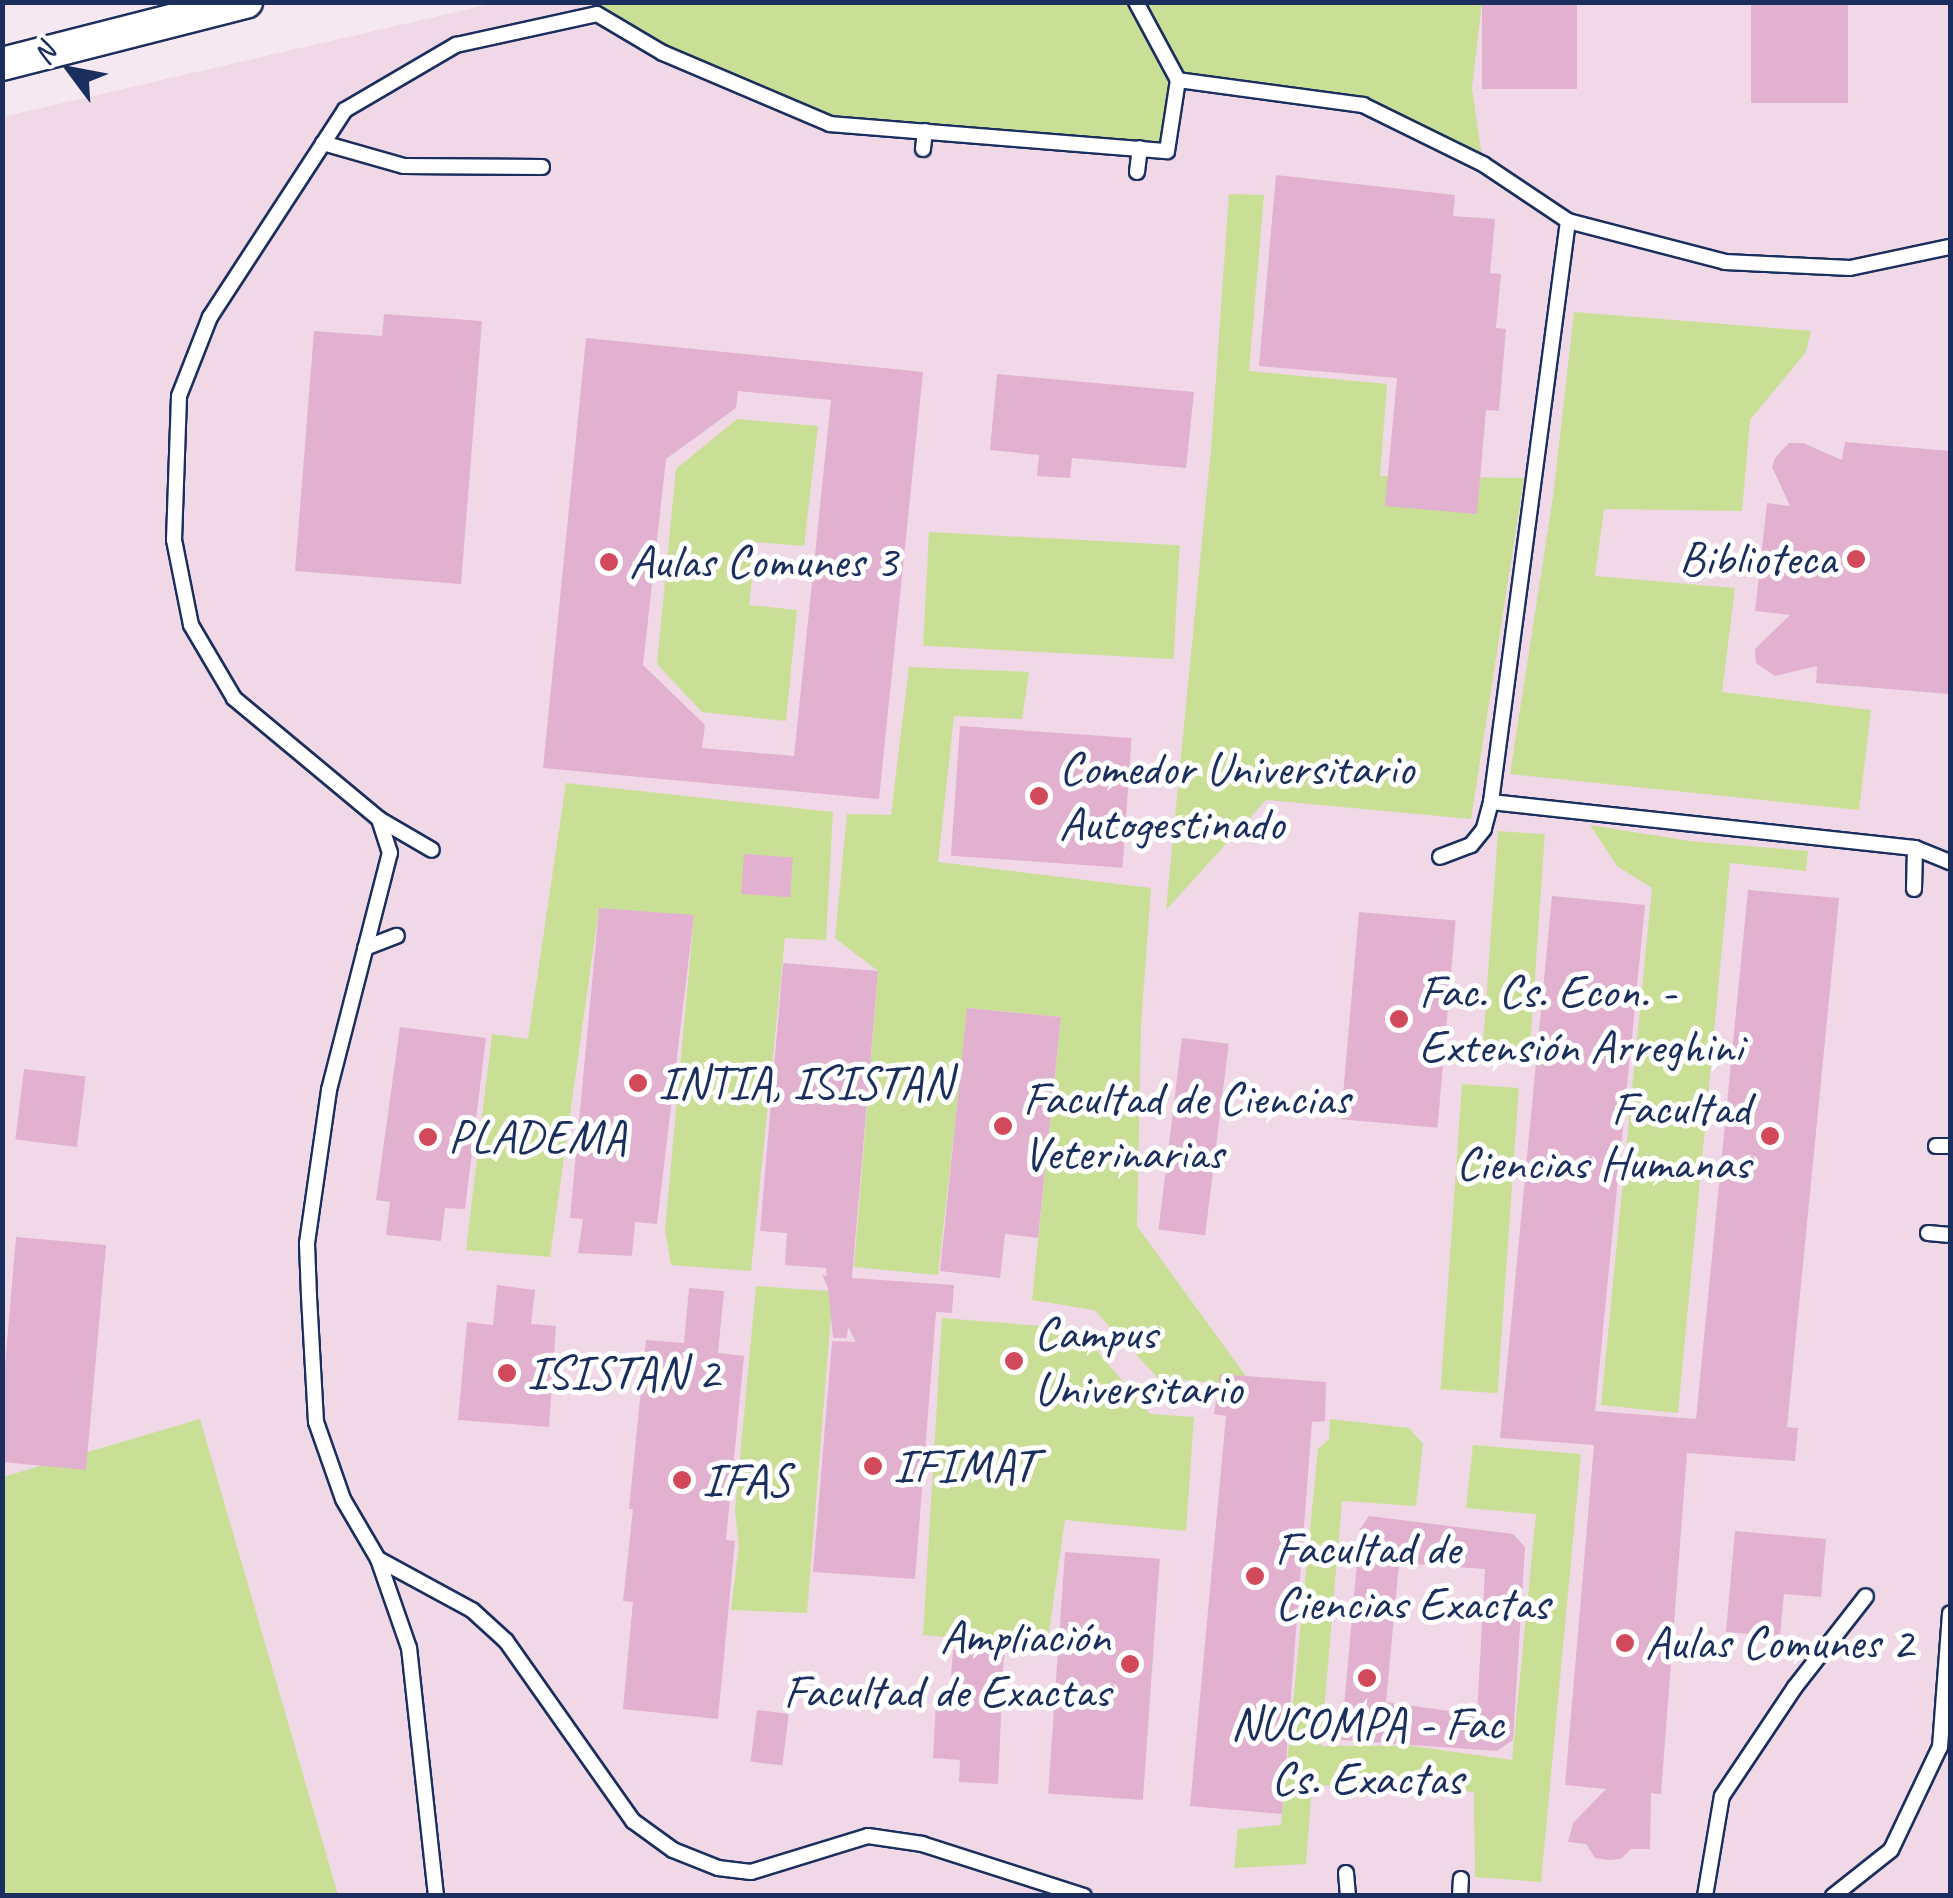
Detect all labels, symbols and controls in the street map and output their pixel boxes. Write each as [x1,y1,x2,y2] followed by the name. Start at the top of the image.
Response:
[20,20,120,120] north arrow
[25,37,64,70] text: N
[1679,530,1836,588] place label: Biblioteca
[629,533,897,591] place label: Aulas Comunes 3
[1845,548,1867,570] marker: Biblioteca
[598,551,620,573] marker: Aulas Comunes 3
[1059,739,1414,852] place label: Comedor Universitario Autogestinado
[1028,785,1050,807] marker: Comedor Universitario Autogestinado
[1419,962,1743,1075] place label: Fac. Cs. Econ. - Extensión Arreghini
[1388,1008,1410,1030] marker: Fac. Cs. Econ. - Extensión Arreghini
[658,1054,952,1112] place label: INTIA, ISISTAN
[1023,1069,1351,1182] place label: Facultad de Ciencias Veterinarias
[627,1072,649,1094] marker: INTIA, ISISTAN
[1458,1079,1750,1192] place label: Facultad Ciencias Humanas
[448,1108,626,1166] place label: PLADEMA
[992,1115,1014,1137] marker: Facultad de Ciencias Veterinarias
[1759,1125,1781,1147] marker: Facultad Ciencias Humanas
[417,1126,439,1148] marker: PLADEMA
[1034,1304,1242,1417] place label: Campus Universitario
[527,1344,719,1402] place label: ISISTAN 2
[1003,1350,1025,1372] marker: Campus Universitario
[496,1362,518,1384] marker: ISISTAN 2
[893,1437,1035,1495] place label: IFIMAT
[702,1451,790,1509] place label: IFAS
[862,1455,884,1477] marker: IFIMAT
[671,1469,693,1491] marker: IFAS
[1275,1519,1550,1632] place label: Facultad de Ciencias Exactas
[1244,1565,1266,1587] marker: Facultad de Ciencias Exactas
[782,1607,1110,1720] place label: Ampliación Facultad de Exactas
[1645,1614,1913,1672] place label: Aulas Comunes 2
[1614,1632,1636,1654] marker: Aulas Comunes 2
[1119,1653,1141,1675] marker: Ampliación Facultad de Exactas
[1356,1667,1378,1689] marker: NUCOMPA - Fac Cs. Exactas
[1230,1694,1504,1807] place label: NUCOMPA - Fac Cs. Exactas

